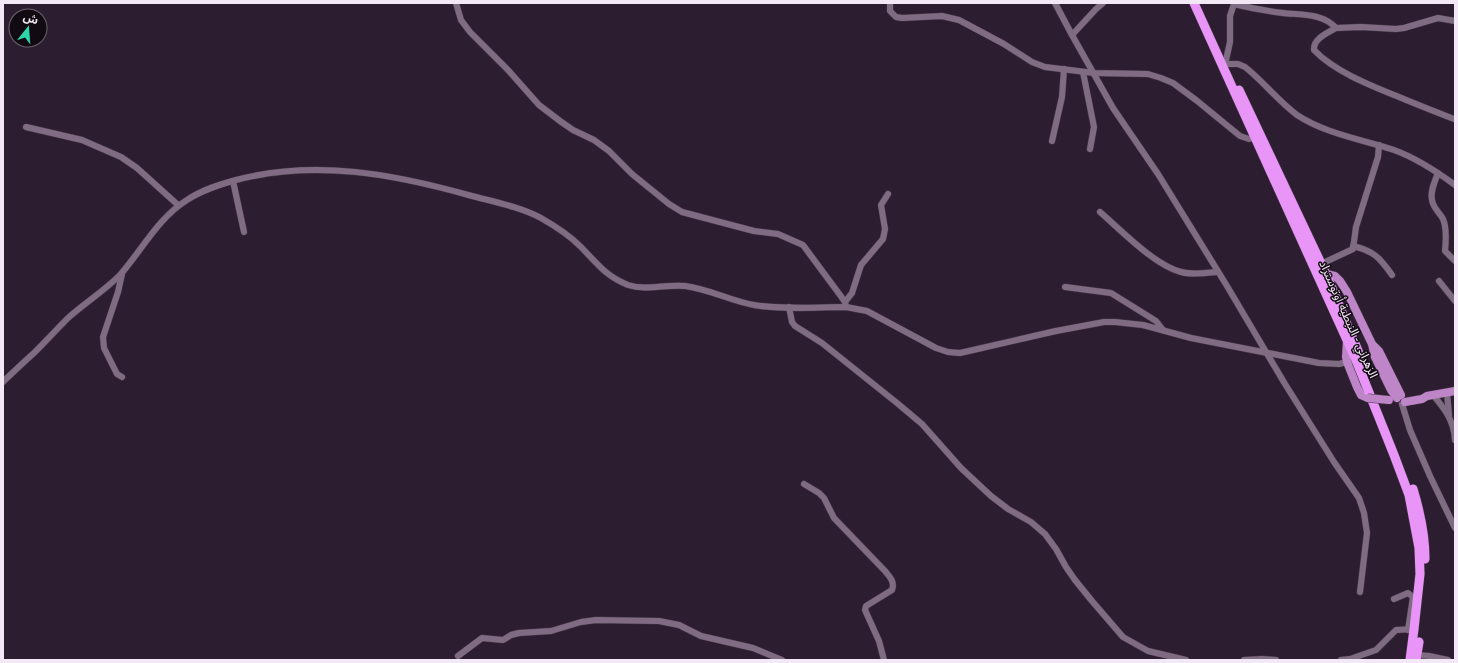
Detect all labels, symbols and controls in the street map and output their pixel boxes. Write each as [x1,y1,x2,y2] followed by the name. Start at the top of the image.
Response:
[8,8,48,48] north arrow
[22,9,40,27] text: ش
[1314,258,1383,381] street label: الزهراني - النبطية أوتوستراد

